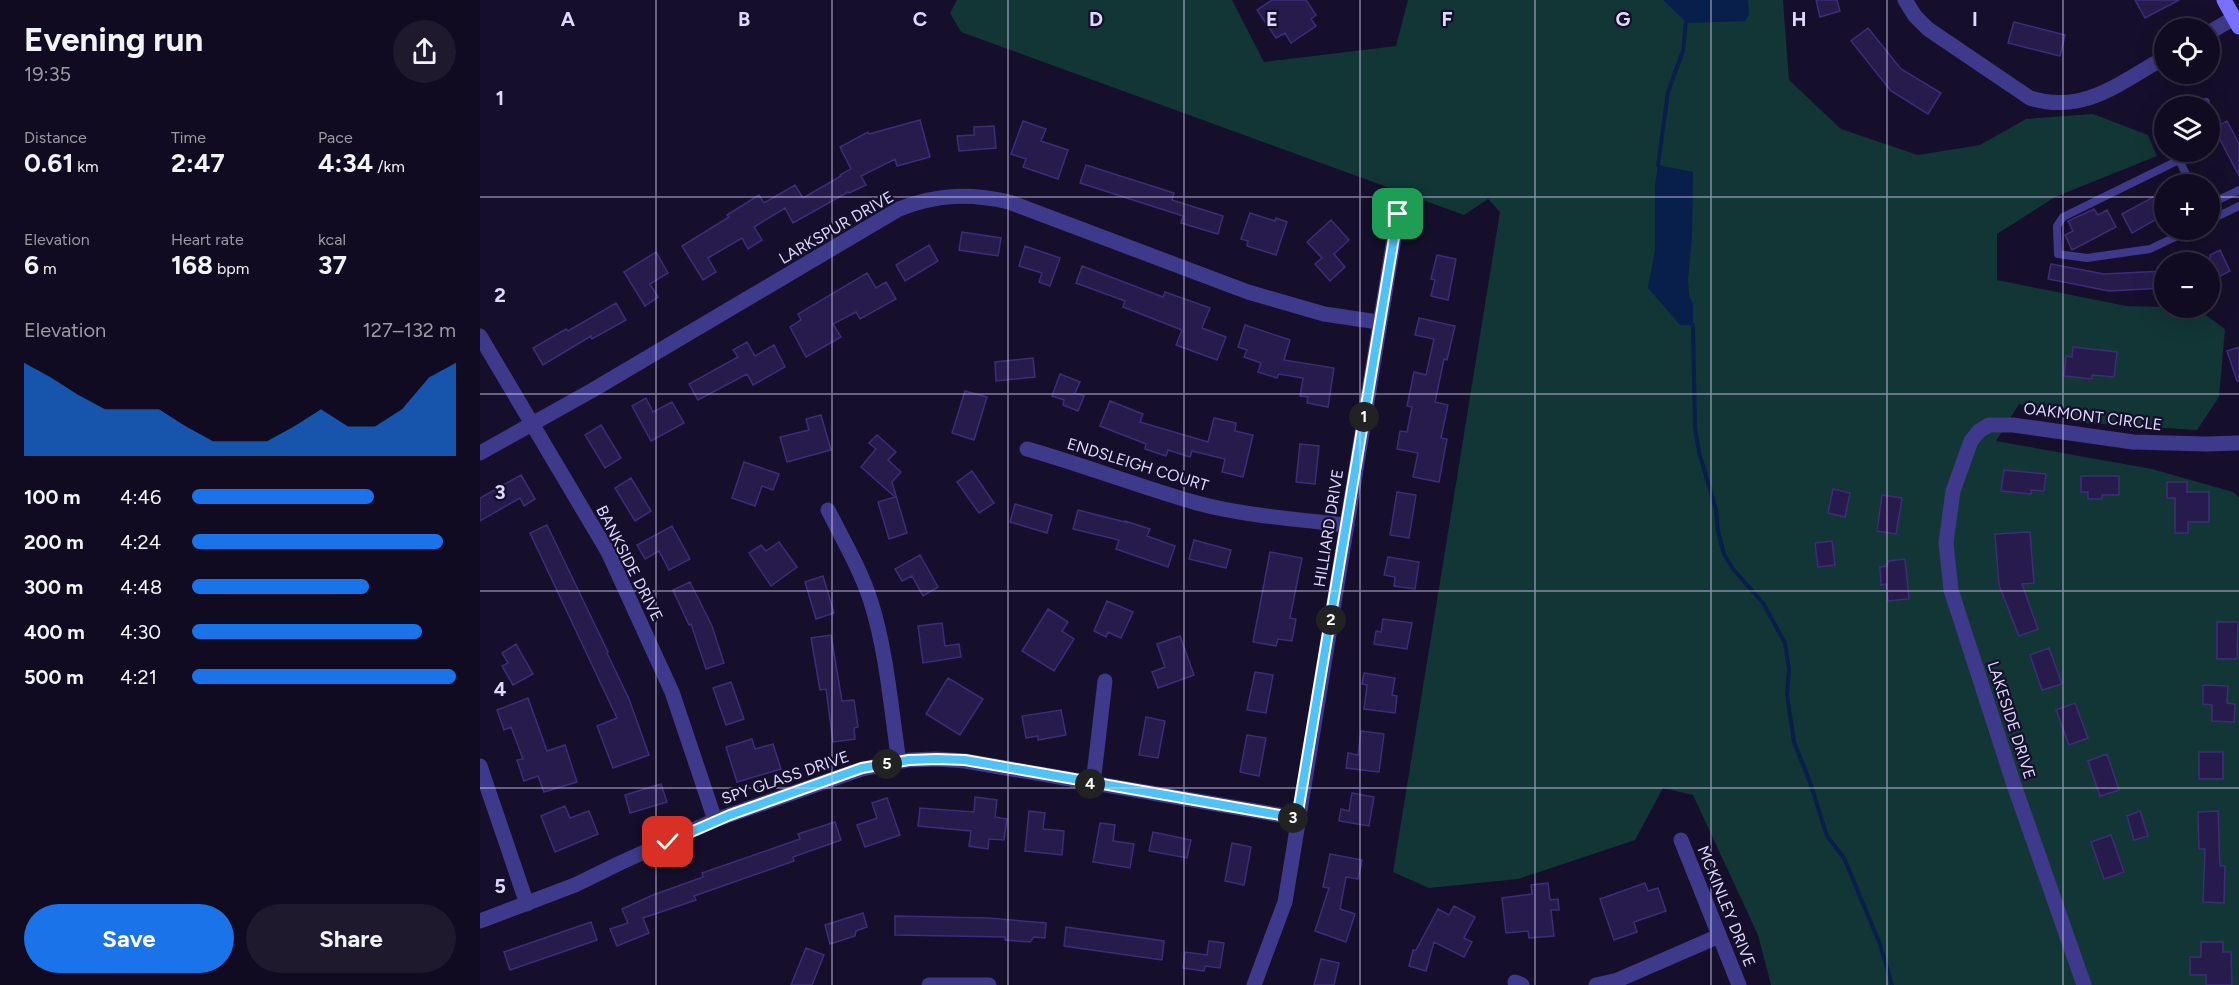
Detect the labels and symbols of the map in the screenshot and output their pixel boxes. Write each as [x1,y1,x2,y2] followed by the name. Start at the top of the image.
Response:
[561,7,576,31] text: A
[738,7,750,31] text: B
[913,7,927,31] text: C
[1089,7,1103,31] text: D
[1266,7,1278,31] text: E
[1441,7,1453,31] text: F
[1616,7,1631,31] text: G
[1792,7,1807,31] text: H
[1972,7,1978,31] text: I
[496,86,504,110] text: 1
[776,187,897,268] street label: LARKSPUR DRIVE
[1372,188,1423,239] pin
[494,283,506,307] text: 2
[2023,399,2163,434] street label: OAKMONT CIRCLE
[1349,402,1379,432] pin: 1
[1065,434,1211,495] street label: ENDSLEIGH COURT
[1310,468,1347,588] street label: HILLIARD DRIVE
[494,480,506,504] text: 3
[592,502,667,624] street label: BANKSIDE DRIVE
[1316,605,1346,635] pin: 2
[1983,659,2040,782] street label: LAKESIDE DRIVE
[494,677,507,701] text: 4
[719,747,851,808] street label: SPY GLASS DRIVE
[872,749,902,779] pin: 5
[1075,769,1105,799] pin: 4
[1278,803,1308,833] pin: 3
[642,816,693,867] pin
[1694,843,1759,969] street label: MCKINLEY DRIVE
[494,874,506,898] text: 5

